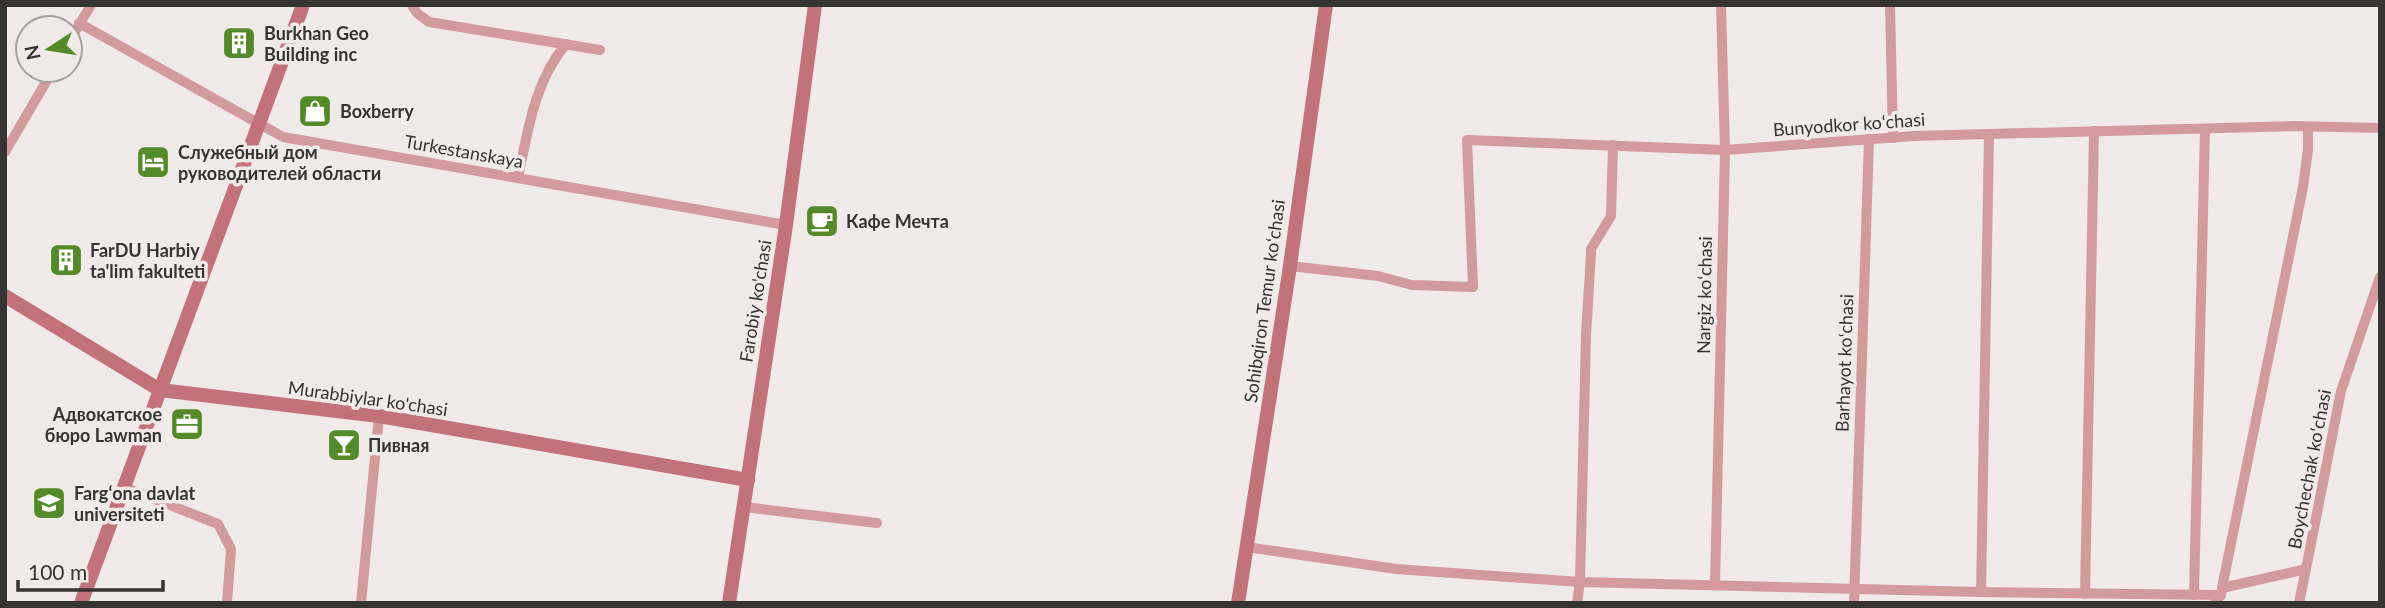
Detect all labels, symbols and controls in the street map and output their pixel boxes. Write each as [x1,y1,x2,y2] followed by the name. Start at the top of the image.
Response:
[14,14,84,84] north arrow
[264,22,369,65] place label: Burkhan Geo Building inc
[220,24,258,62] building icon: Burkhan Geo Building inc
[19,43,45,62] text: N
[296,92,334,130] shop icon: Boxberry
[340,100,414,122] place label: Boxberry
[1772,108,1926,140] street label: Bunyodkor koʻchasi
[403,130,525,172] street label: Turkestanskaya
[178,141,381,184] place label: Служебный дом руководителей области
[134,143,172,181] hotel icon: Служебный дом руководителей области
[1239,198,1289,404] street label: Sohibqiron Temur koʻchasi
[803,202,841,240] cafe icon: Кафе Мечта
[846,210,949,232] place label: Кафе Мечта
[1692,236,1716,354] street label: Nargiz koʻchasi
[734,238,776,364] street label: Farobiy ko'chasi
[90,239,205,282] place label: FarDU Harbiy ta'lim fakulteti
[47,241,85,279] building icon: FarDU Harbiy ta'lim fakulteti
[1831,294,1857,432] street label: Barhayot koʻchasi
[287,376,449,420] street label: Murabbiylar ko'chasi
[2283,387,2335,551] street label: Boychechak koʻchasi
[45,403,162,446] place label: Адвокатское бюро Lawman
[168,405,206,443] office icon: Адвокатское бюро Lawman
[325,426,363,464] bar icon: Пивная
[368,434,429,456] place label: Пивная
[74,482,195,525] place label: Fargʻona davlat universiteti
[30,484,68,522] school or university icon: Fargʻona davlat universiteti
[18,548,163,592] scale bar
[28,559,87,584] text: 100 m

